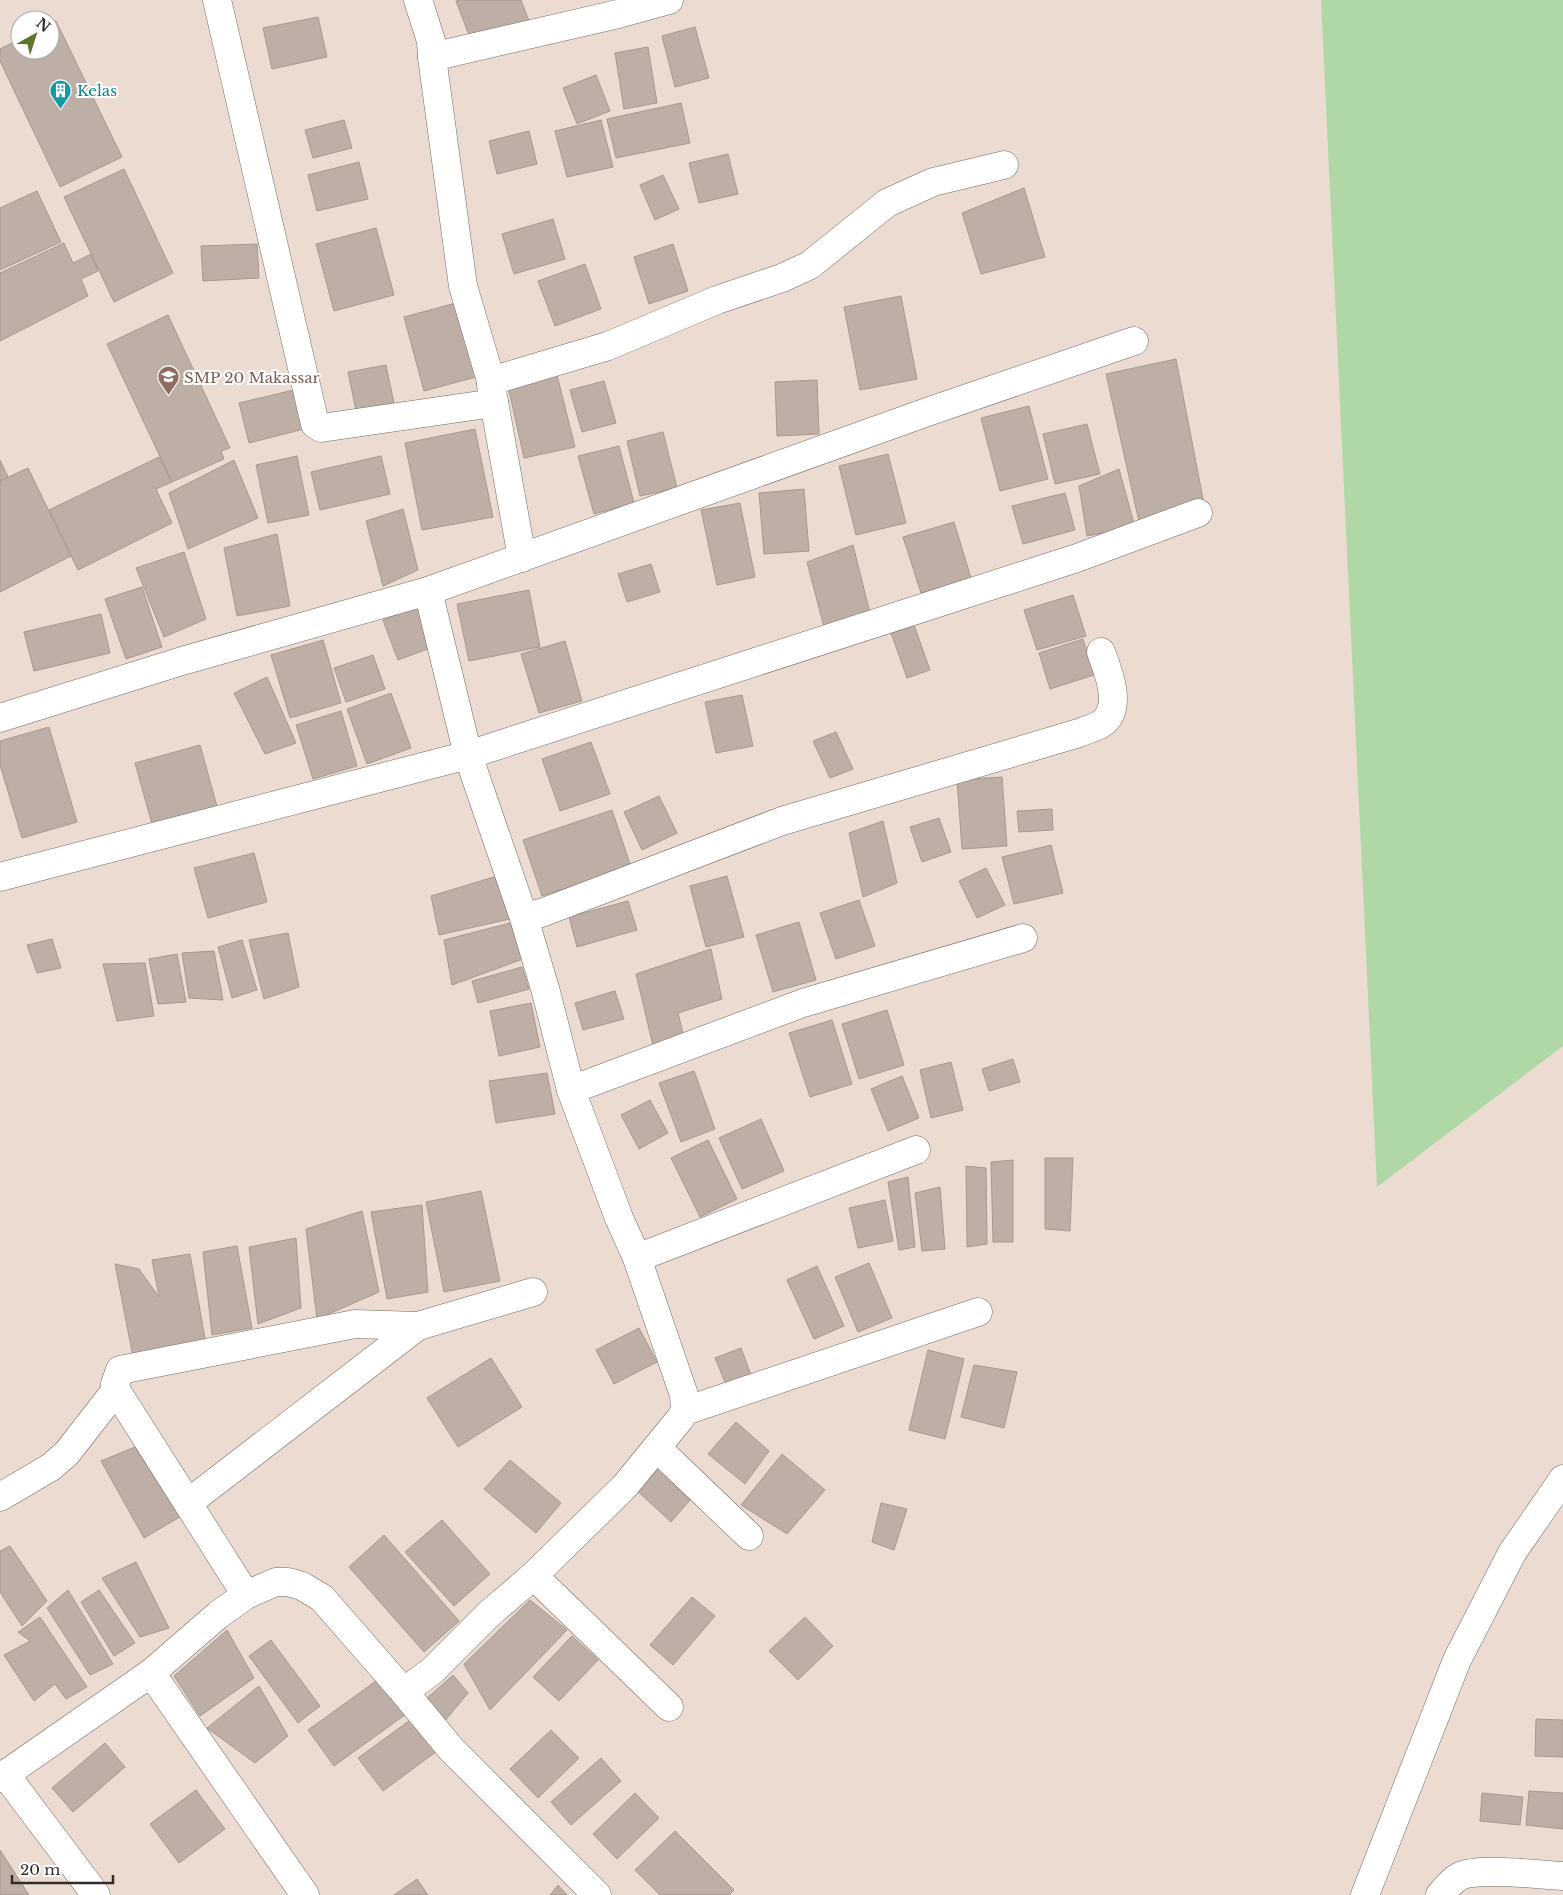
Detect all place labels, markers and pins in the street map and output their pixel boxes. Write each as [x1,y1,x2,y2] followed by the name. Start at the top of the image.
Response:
[49,78,73,109] building icon: Kelas
[77,81,117,100] place label: Kelas
[156,365,180,396] school or university icon: SMP 20 Makassar
[184,368,321,387] place label: SMP 20 Makassar

